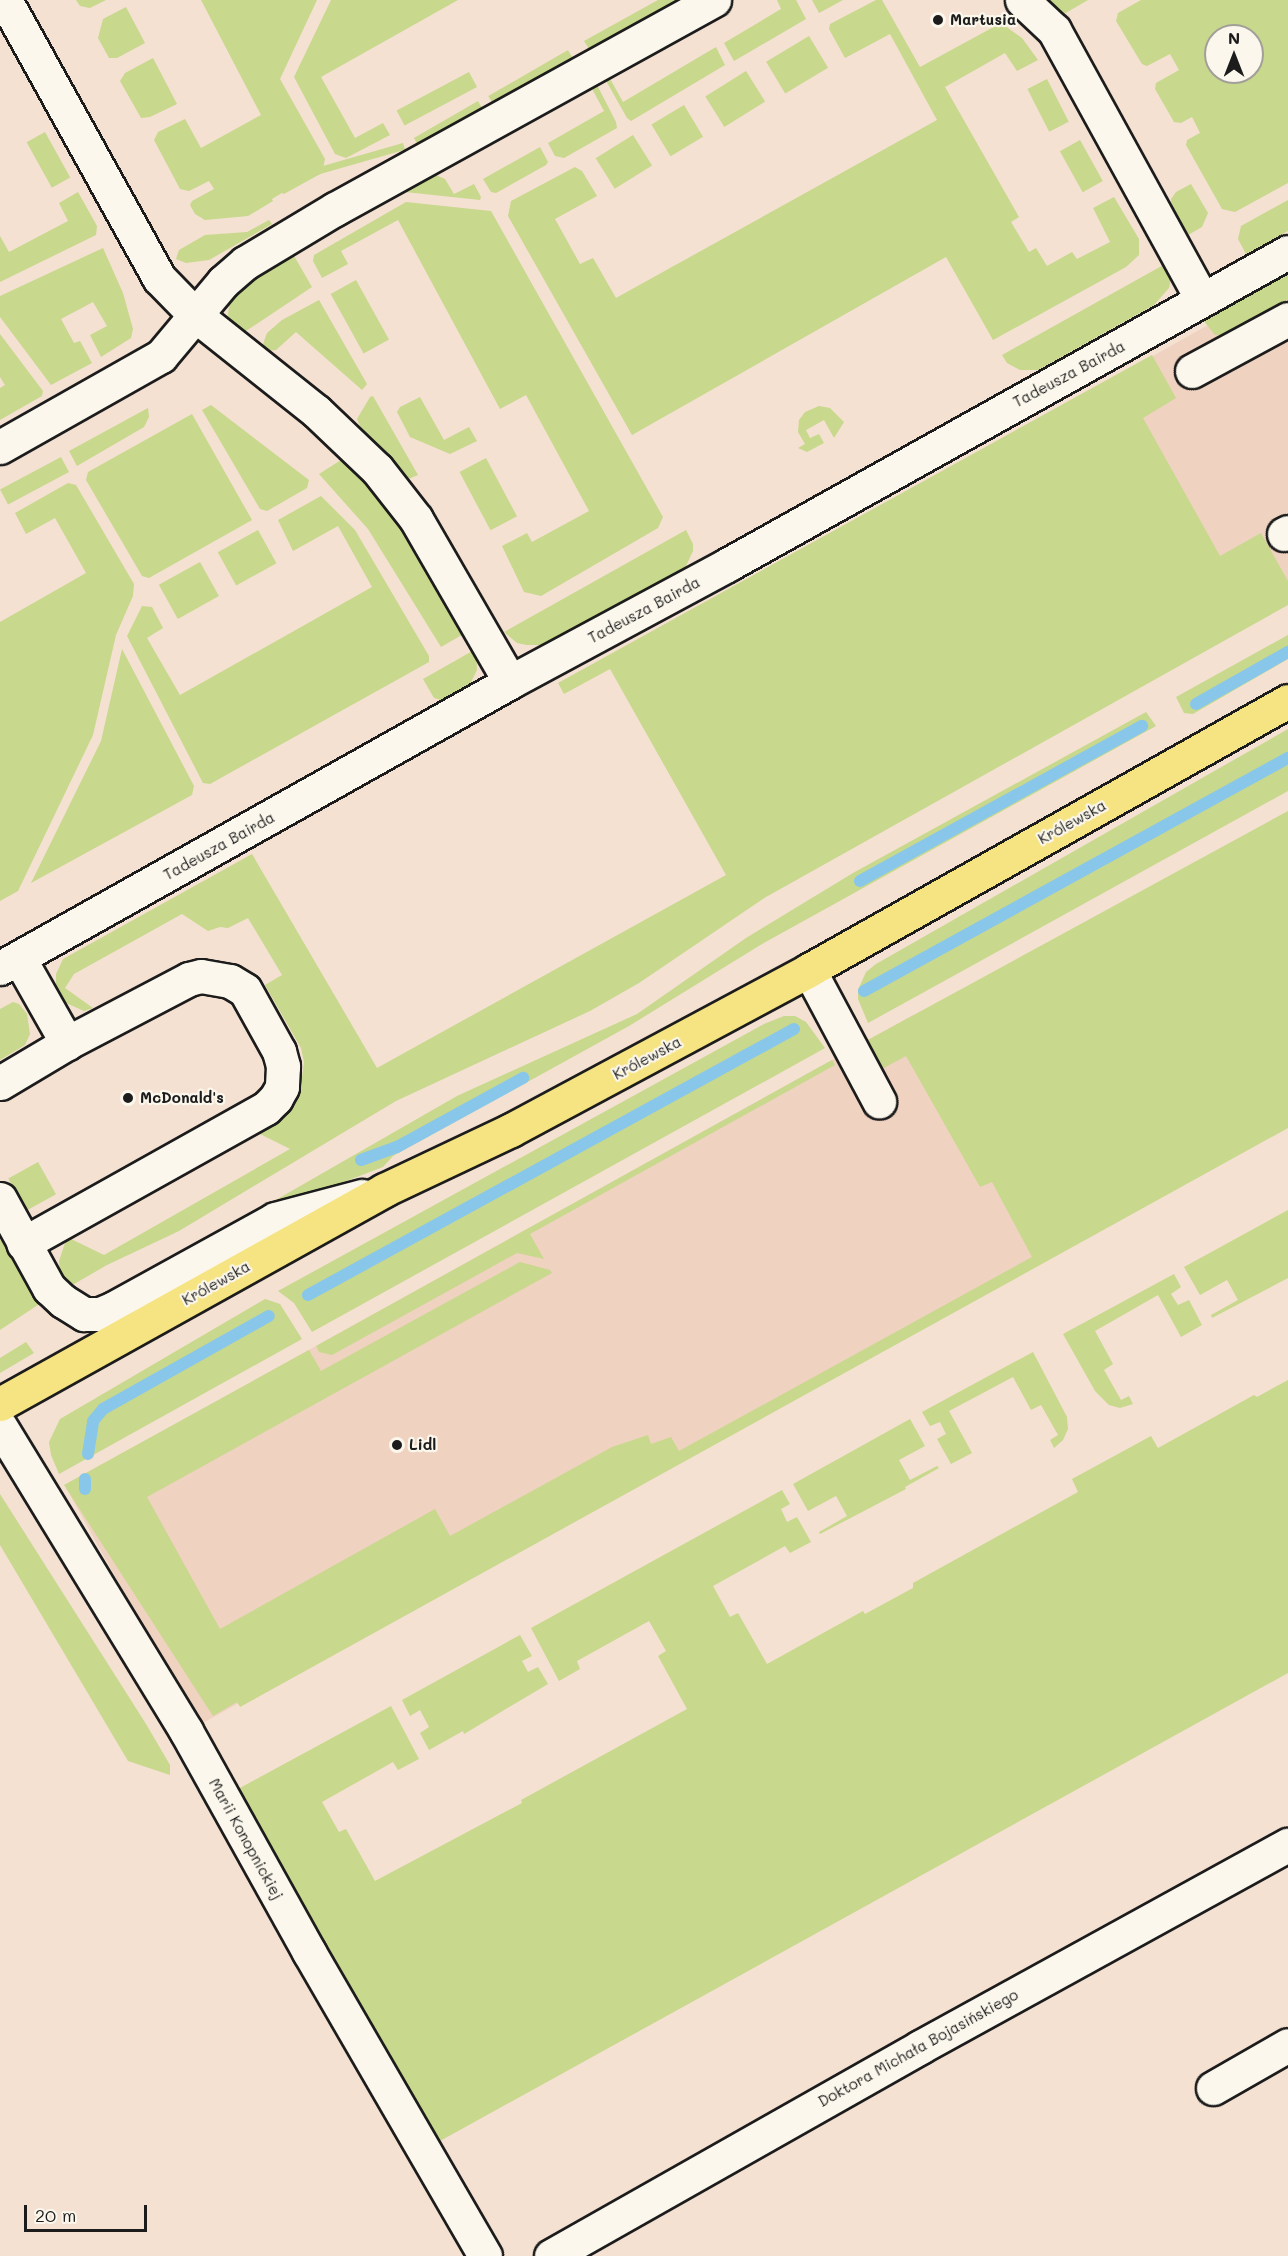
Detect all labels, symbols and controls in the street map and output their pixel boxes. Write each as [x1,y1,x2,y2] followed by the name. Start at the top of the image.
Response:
[950,11,1016,29] place label: Martusia
[931,13,945,27] marker: Martusia
[1204,24,1264,84] north arrow
[1228,27,1240,48] text: N
[1010,337,1128,411] street label: Tadeusza Bairda
[585,573,703,647] street label: Tadeusza Bairda
[1035,796,1109,848] street label: Królewska
[160,808,278,884] street label: Tadeusza Bairda
[610,1032,684,1084] street label: Królewska
[140,1089,224,1107] place label: McDonald's
[121,1091,135,1105] marker: McDonald's
[179,1257,253,1309] street label: Królewska
[409,1436,436,1454] place label: Lidl
[390,1438,404,1452] marker: Lidl
[205,1775,287,1903] street label: Marii Konopnickiej
[815,1985,1021,2111] street label: Doktora Michała Bojasińskiego
[27,2193,150,2231] scale bar
[35,2203,76,2227] text: 20 m

